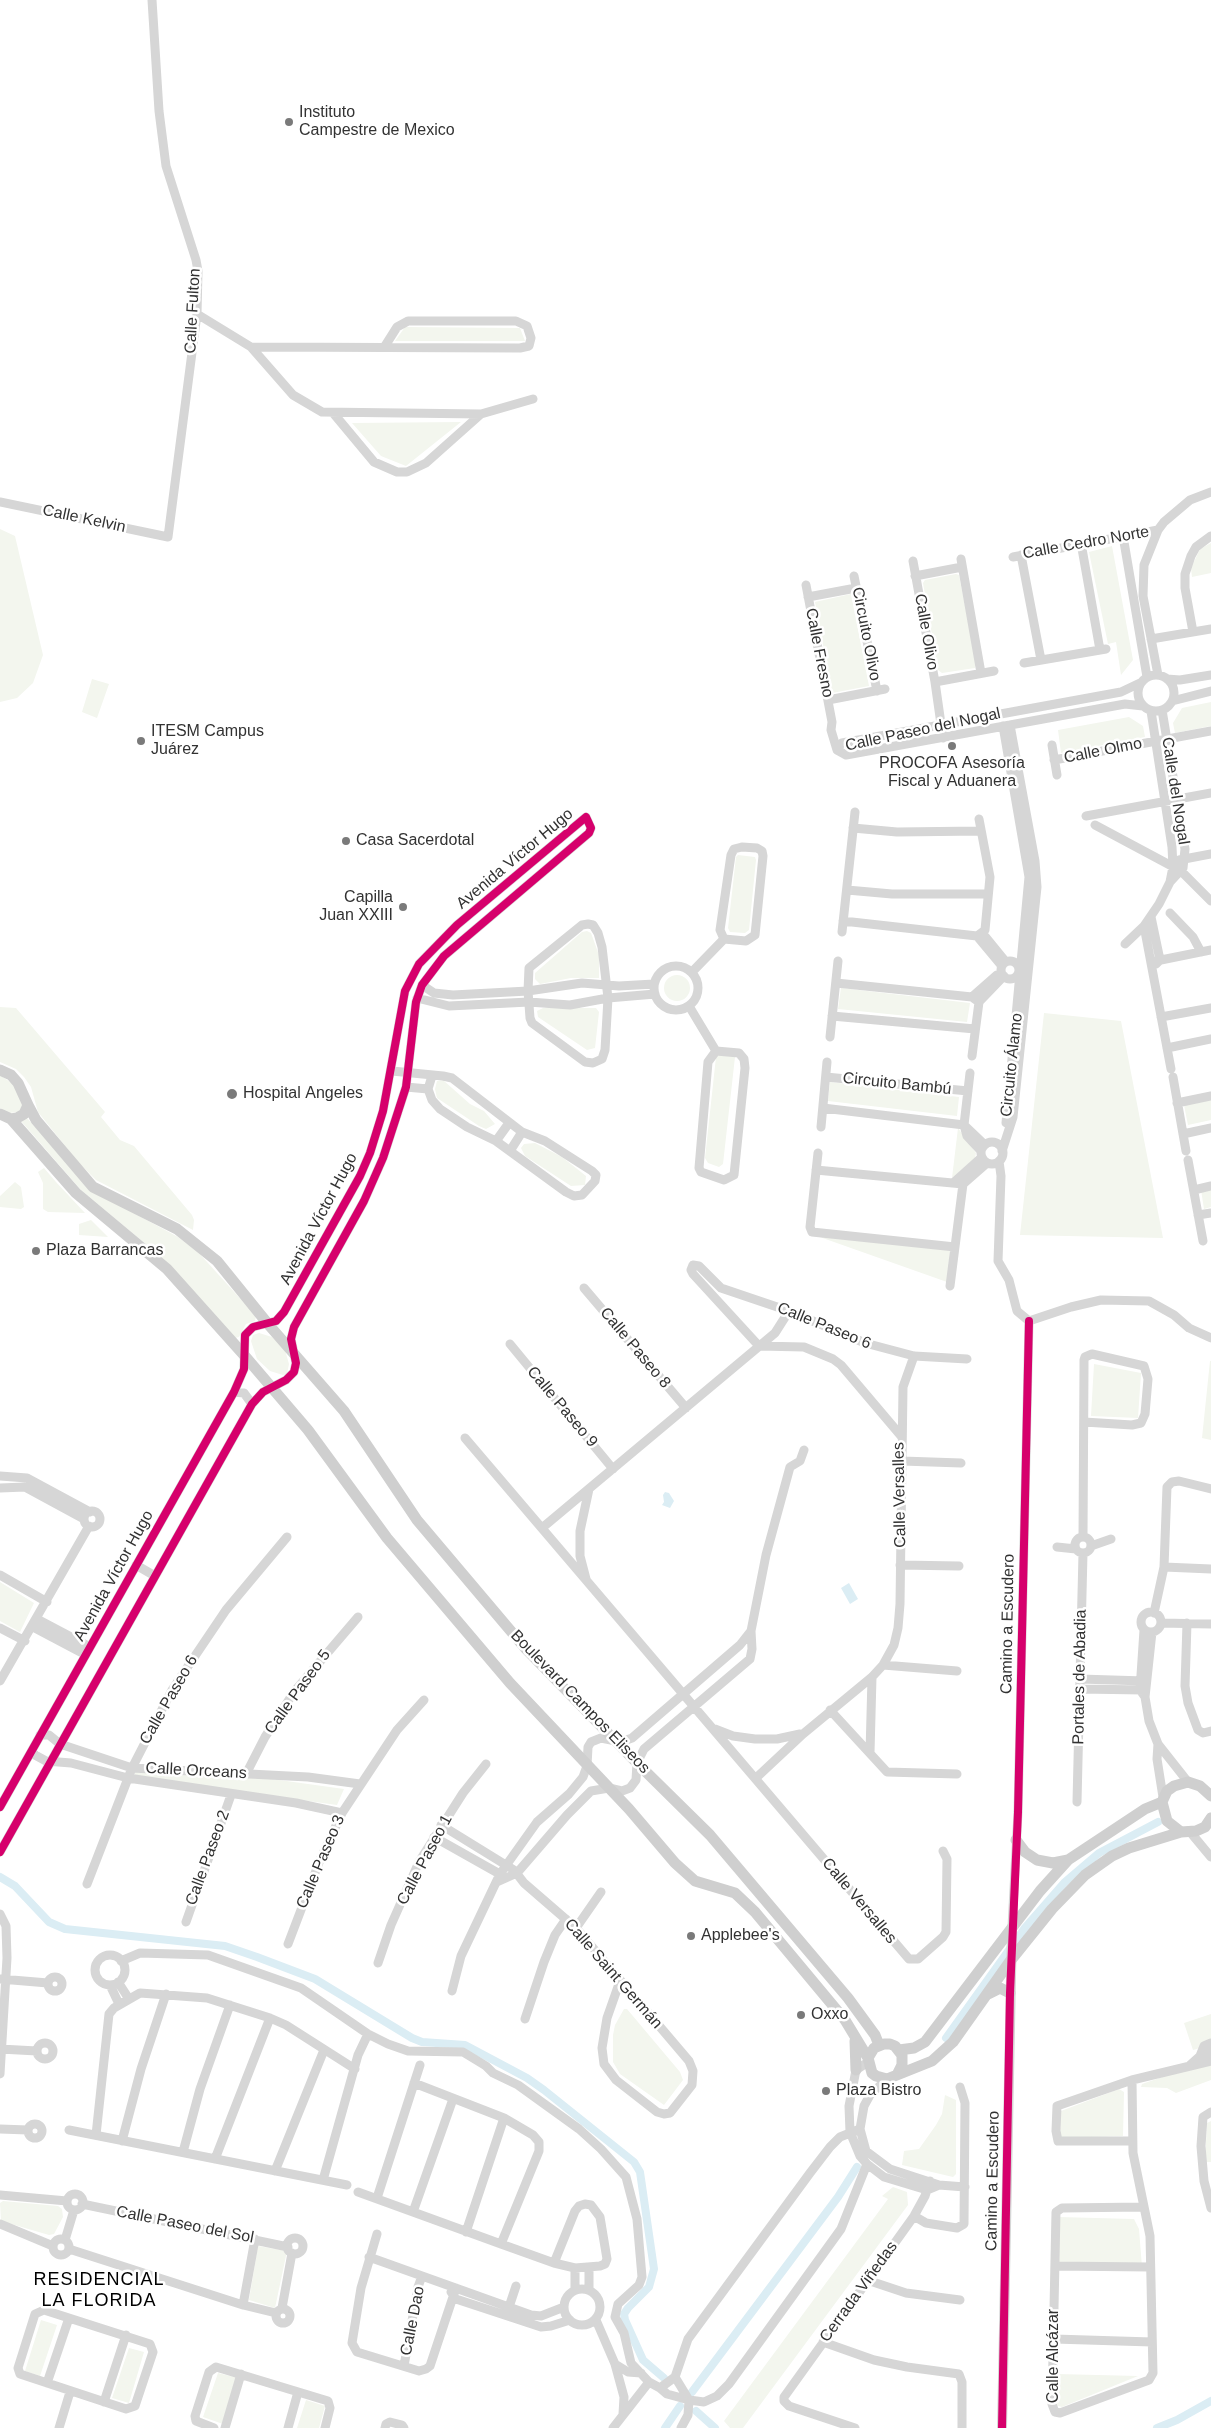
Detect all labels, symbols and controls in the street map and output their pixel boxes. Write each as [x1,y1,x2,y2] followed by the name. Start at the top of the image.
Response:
[299,103,455,141] place label: Instituto Campestre de Mexico
[283,116,295,128] marker: Instituto Campestre de Mexico
[181,268,205,354] street label: Calle Fulton
[41,501,127,537] street label: Calle Kelvin
[1021,522,1151,564] street label: Calle Cedro Norte
[848,585,884,683] street label: Circuito Olivo
[910,592,942,672] street label: Calle Olivo
[801,607,837,699] street label: Calle Fresno
[844,704,1002,756] street label: Calle Paseo del Nogal
[151,722,264,760] place label: ITESM Campus Juárez
[1062,734,1144,768] street label: Calle Olmo
[135,735,147,747] marker: ITESM Campus Juárez
[1157,736,1193,846] street label: Calle del Nogal
[946,740,958,752] marker: PROCOFA Asesoría Fiscal y Aduanera
[879,754,1025,792] place label: PROCOFA Asesoría Fiscal y Aduanera
[453,805,577,913] street label: Avenida Víctor Hugo
[356,831,474,851] place label: Casa Sacerdotal
[340,835,352,847] marker: Casa Sacerdotal
[319,888,393,926] place label: Capilla Juan XXIII
[397,901,409,913] marker: Capilla Juan XXIII
[997,1012,1027,1118] street label: Circuito Álamo
[842,1069,952,1099] street label: Circuito Bambú
[243,1084,363,1104] place label: Hospital Angeles
[225,1087,239,1101] marker: Hospital Angeles
[276,1150,362,1288] street label: Avenida Víctor Hugo
[46,1241,163,1261] place label: Plaza Barrancas
[30,1245,42,1257] marker: Plaza Barrancas
[774,1298,874,1354] street label: Calle Paseo 6
[596,1304,674,1392] street label: Calle Paseo 8
[523,1363,601,1451] street label: Calle Paseo 9
[889,1442,911,1548] street label: Calle Versalles
[70,1507,158,1645] street label: Avenida Víctor Hugo
[997,1554,1019,1694] street label: Camino a Escudero
[1069,1609,1091,1745] street label: Portales de Abadia
[506,1626,654,1778] street label: Boulevard Campos Eliseos
[261,1646,335,1738] street label: Calle Paseo 5
[136,1652,202,1748] street label: Calle Paseo 6
[145,1759,247,1783] street label: Calle Orceans
[182,1808,234,1908] street label: Calle Paseo 2
[293,1812,349,1912] street label: Calle Paseo 3
[393,1812,457,1908] street label: Calle Paseo 1
[818,1854,900,1948] street label: Calle Versalles
[560,1915,666,2033] street label: Calle Saint Germán
[701,1926,780,1946] place label: Applebee's
[685,1930,697,1942] marker: Applebee's
[811,2005,848,2025] place label: Oxxo
[795,2009,807,2021] marker: Oxxo
[836,2081,921,2101] place label: Plaza Bistro
[820,2085,832,2097] marker: Plaza Bistro
[982,2111,1004,2251] street label: Camino a Escudero
[115,2202,255,2248] street label: Calle Paseo del Sol
[816,2238,902,2346] street label: Cerrada Viñedas
[32,2269,166,2312] district label: RESIDENCIAL LA FLORIDA
[397,2285,429,2357] street label: Calle Dao
[1044,2309,1064,2403] street label: Calle Alcázar

